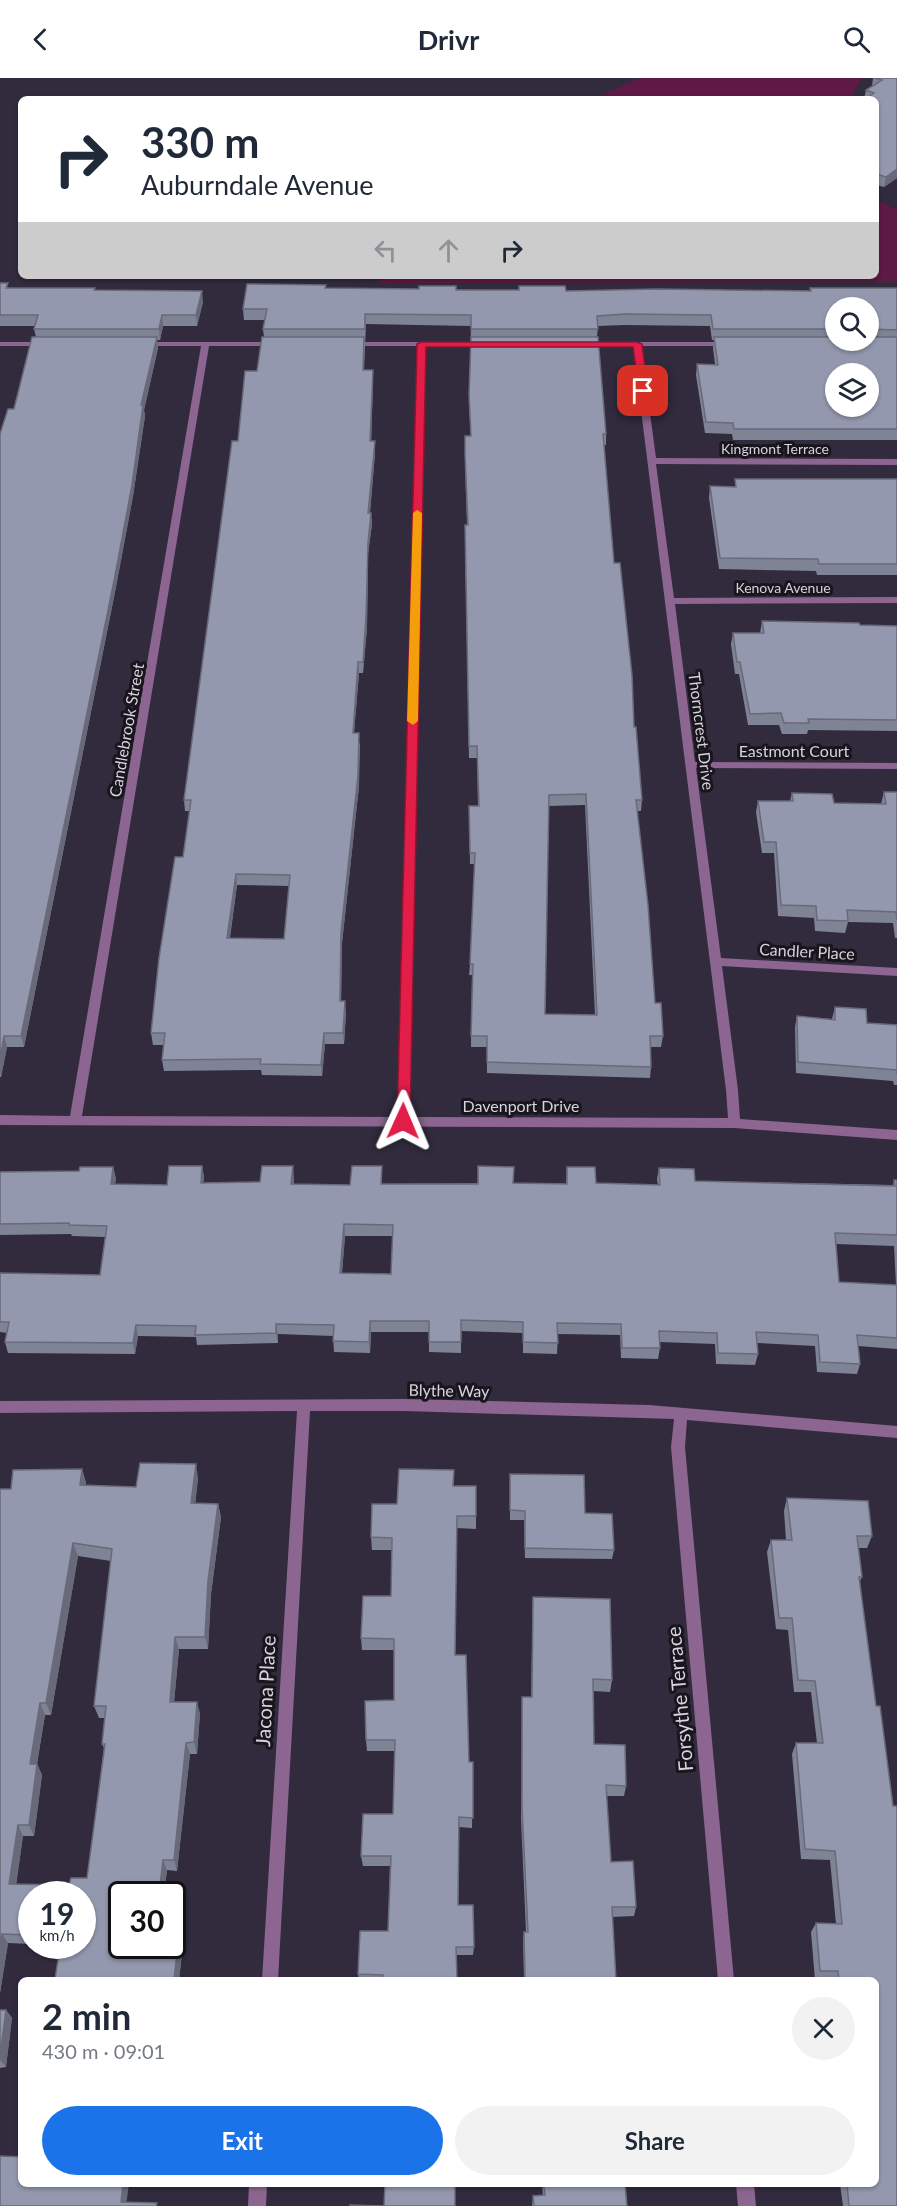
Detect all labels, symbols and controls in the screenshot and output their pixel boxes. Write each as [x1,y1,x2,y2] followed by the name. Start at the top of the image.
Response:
[24,23,57,56] icon: back
[418,23,479,56] text: Drivr
[840,23,873,56] icon: search
[141,117,259,167] text: 330 m
[42,120,120,198] icon: right
[141,168,374,201] text: Auburndale Avenue
[369,234,402,267] icon: left
[432,234,465,267] icon: ahead
[495,234,528,267] icon: right
[825,297,879,417] map controls
[825,297,879,351] button: search
[825,363,879,417] button: layers
[617,365,668,416] pin
[626,374,659,407] icon: arrive
[721,440,829,457] street label: Kingmont Terrace
[735,579,831,596] street label: Kenova Avenue
[105,661,147,798] street label: Candlebrook Street
[685,671,719,791] street label: Thorncrest Drive
[739,741,850,760] street label: Eastmont Court
[759,939,855,963] street label: Candler Place
[371,1089,435,1153] position arrow
[463,1096,580,1115] street label: Davenport Drive
[408,1380,490,1400] street label: Blythe Way
[661,1626,697,1772] street label: Forsythe Terrace
[250,1635,280,1747] street label: Jacona Place
[108,1881,186,1959] speed limit sign: 30
[40,1895,74,1931] text: 19
[39,1926,75,1944] text: km/h
[42,1994,131,2038] text: 2 min
[792,1997,855,2060] button: close
[42,2039,165,2063] text: 430 m · 09:01
[42,2106,443,2175] button: Exit
[455,2106,855,2175] button: Share

